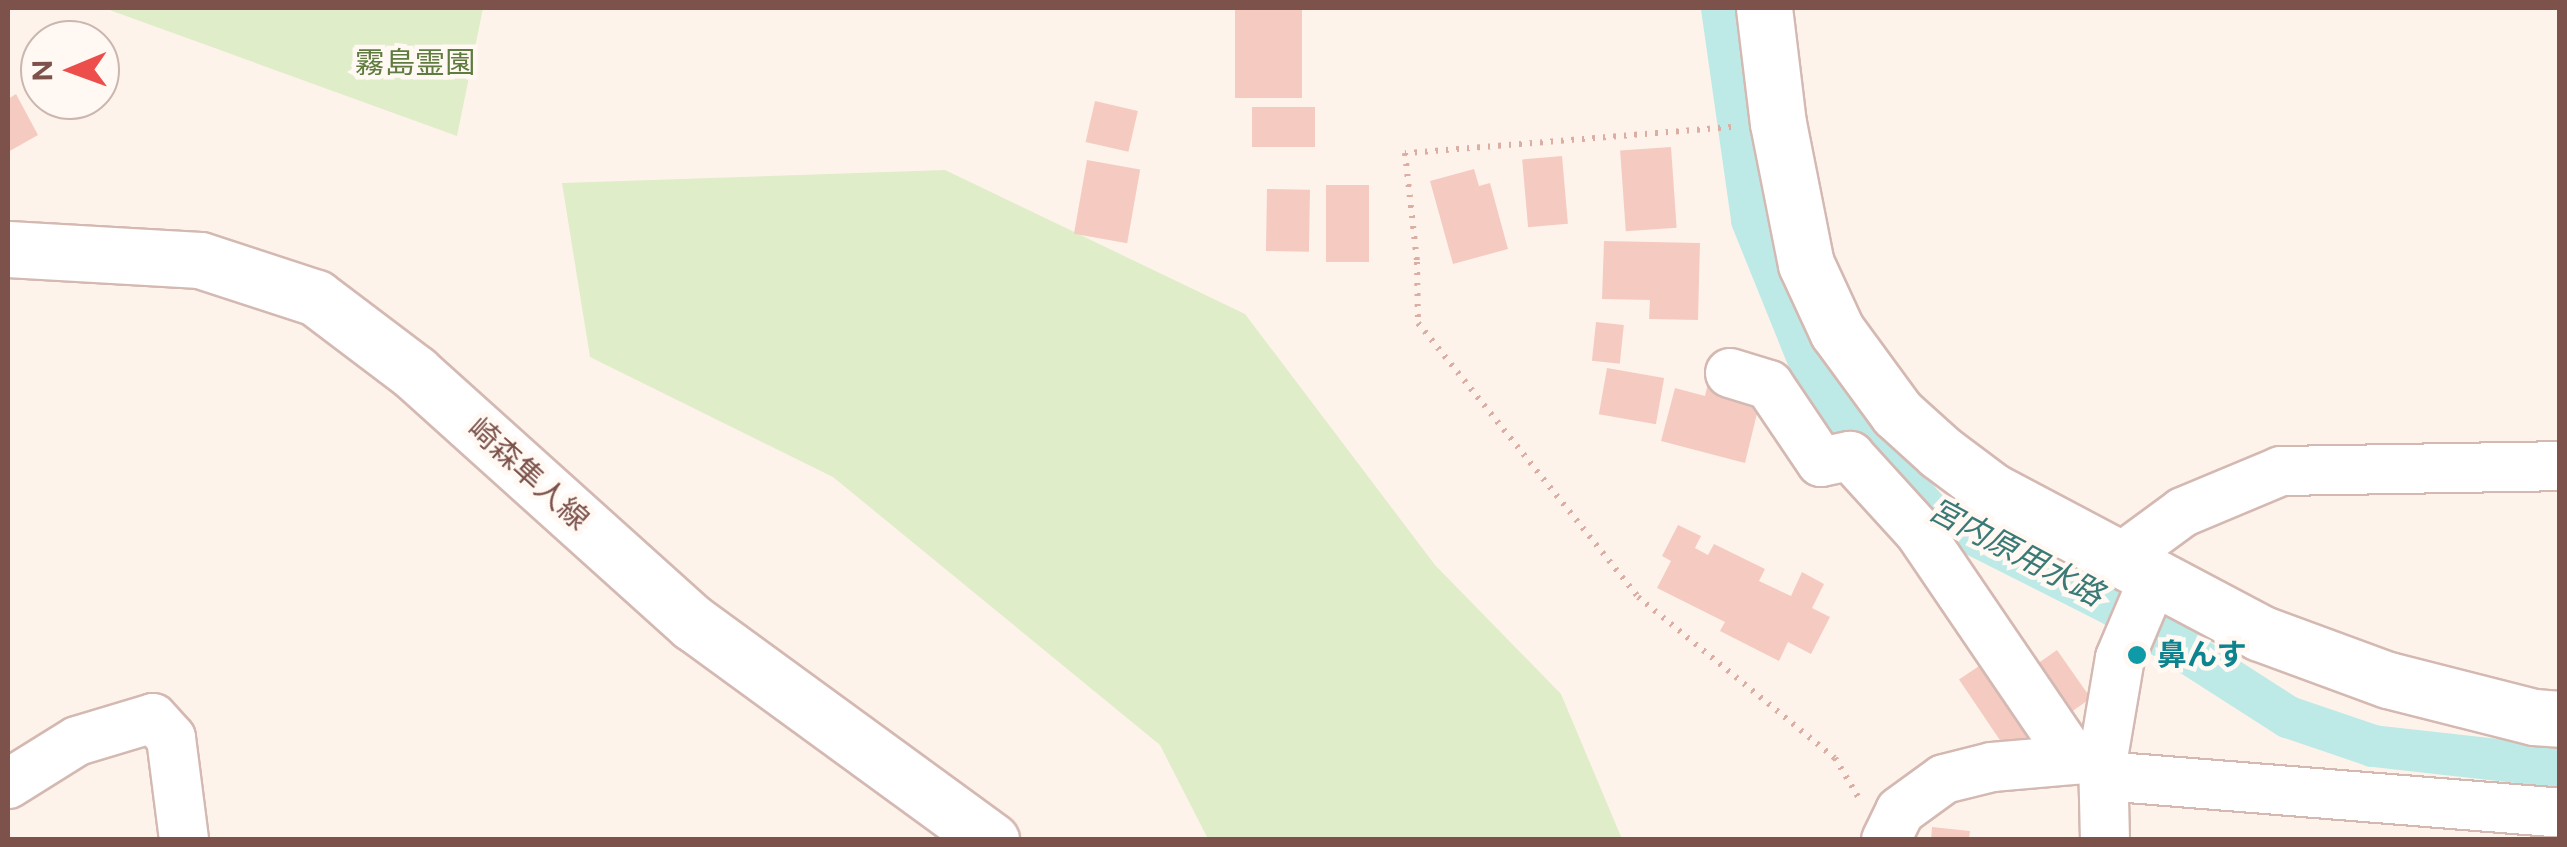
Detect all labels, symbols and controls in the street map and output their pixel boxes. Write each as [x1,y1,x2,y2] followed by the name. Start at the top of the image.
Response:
[20,20,120,120] north arrow
[355,45,475,81] park label: 霧島霊園
[25,59,59,82] text: N
[460,410,596,538] street label: 崎森隼人線
[1922,490,2110,614] water label: 宮内原用水路
[2157,637,2247,673] place label: 鼻んす
[2126,644,2148,666] marker: 鼻んす

